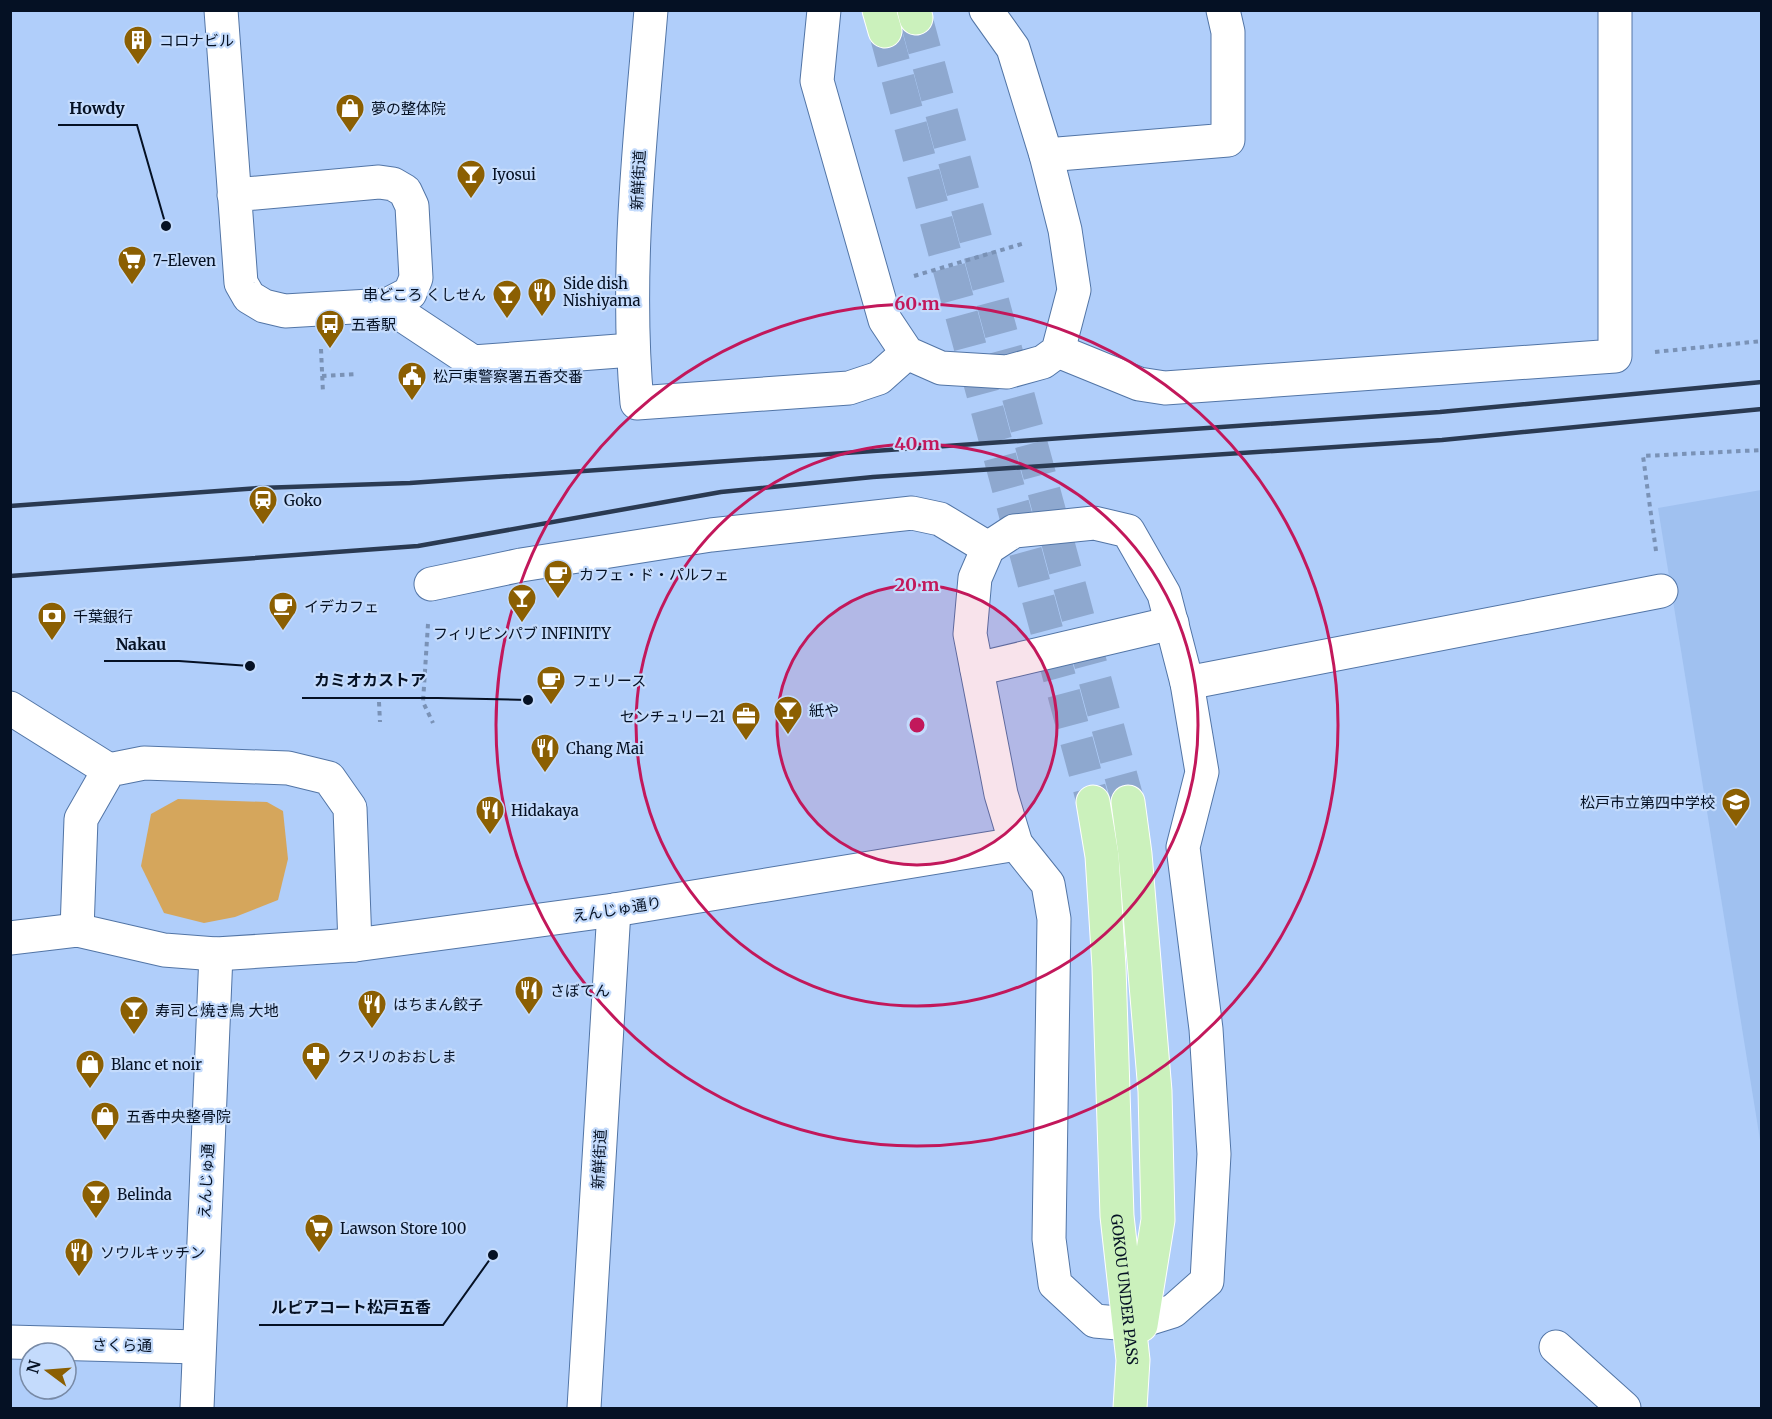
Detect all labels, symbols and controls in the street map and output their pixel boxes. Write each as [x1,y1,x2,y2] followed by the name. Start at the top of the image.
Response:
[122,24,154,66] building icon: コロナビル
[159,31,234,50] place label: コロナビル
[58,91,137,125] callout: Howdy
[334,92,366,134] shop icon: 夢の整体院
[69,98,125,118] text: Howdy
[371,99,446,118] place label: 夢の整体院
[627,150,649,210] street label: 新鮮街道
[455,158,487,200] bar icon: Iyosui
[492,165,536,184] place label: Iyosui
[116,244,148,286] supermarket icon: 7-Eleven
[153,251,216,270] place label: 7-Eleven
[563,274,640,310] place label: Side dish Nishiyama
[526,276,558,318] restaurant icon: Side dish Nishiyama
[491,278,523,320] bar icon: 串どころ くしせん
[363,285,486,304] place label: 串どころ くしせん
[894,292,940,315] text: 60 m
[314,308,346,350] bus stop icon: 五香駅
[351,315,396,334] place label: 五香駅
[396,360,428,402] public building icon: 松戸東警察署五香交番
[433,367,583,386] place label: 松戸東警察署五香交番
[894,432,940,455] text: 40 m
[247,484,279,526] station icon: Goko
[284,491,322,510] place label: Goko
[542,558,574,600] cafe icon: カフェ・ド・パルフェ
[579,565,729,584] place label: カフェ・ド・パルフェ
[895,573,939,596] text: 20 m
[506,582,538,624] bar icon: フィリピンパブ INFINITY
[267,590,299,632] cafe icon: イデカフェ
[304,597,379,616] place label: イデカフェ
[36,600,68,642] bank icon: 千葉銀行
[73,607,133,626] place label: 千葉銀行
[433,624,611,643] place label: フィリピンパブ INFINITY
[104,627,179,661] callout: Nakau
[116,634,166,654] text: Nakau
[302,664,438,698] callout: カミオカストア
[535,664,567,706] cafe icon: フェリース
[314,670,426,690] text: カミオカストア
[572,671,646,690] place label: フェリース
[772,694,804,736] bar icon: 紙や
[730,700,762,742] office icon: センチュリー21
[809,701,839,720] place label: 紙や
[620,707,725,726] place label: センチュリー21
[907,715,927,735] centre of rings
[529,732,561,774] restaurant icon: Chang Mai
[566,739,644,758] place label: Chang Mai
[1720,786,1752,828] school or university icon: 松戸市立第四中学校
[1580,793,1715,812] place label: 松戸市立第四中学校
[474,794,506,836] restaurant icon: Hidakaya
[511,801,579,820] place label: Hidakaya
[571,893,663,925] street label: えんじゅ通り
[513,974,545,1016] restaurant icon: さぼてん
[550,981,610,1000] place label: さぼてん
[356,988,388,1030] restaurant icon: はちまん餃子
[118,994,150,1036] bar icon: 寿司と焼き鳥 大地
[393,995,483,1014] place label: はちまん餃子
[155,1001,279,1020] place label: 寿司と焼き鳥 大地
[300,1040,332,1082] pharmacy icon: クスリのおおしま
[337,1047,457,1066] place label: クスリのおおしま
[74,1048,106,1090] shop icon: Blanc et noir
[111,1055,202,1074] place label: Blanc et noir
[89,1100,121,1142] shop icon: 五香中央整骨院
[126,1107,231,1126] place label: 五香中央整骨院
[588,1129,610,1189] street label: 新鮮街道
[195,1143,217,1219] street label: えんじゅ通
[80,1178,112,1220] bar icon: Belinda
[117,1185,172,1204] place label: Belinda
[303,1212,335,1254] supermarket icon: Lawson Store 100
[1107,1213,1143,1366] street label: GOKOU UNDER PASS
[340,1219,466,1238] place label: Lawson Store 100
[63,1236,95,1278] restaurant icon: ソウルキッチン
[100,1243,205,1262] place label: ソウルキッチン
[259,1291,443,1325] callout: ルピアコート松戸五香
[271,1297,431,1317] text: ルピアコート松戸五香
[92,1335,152,1355] street label: さくら通
[18,1341,78,1401] north arrow
[22,1358,45,1376] text: N

